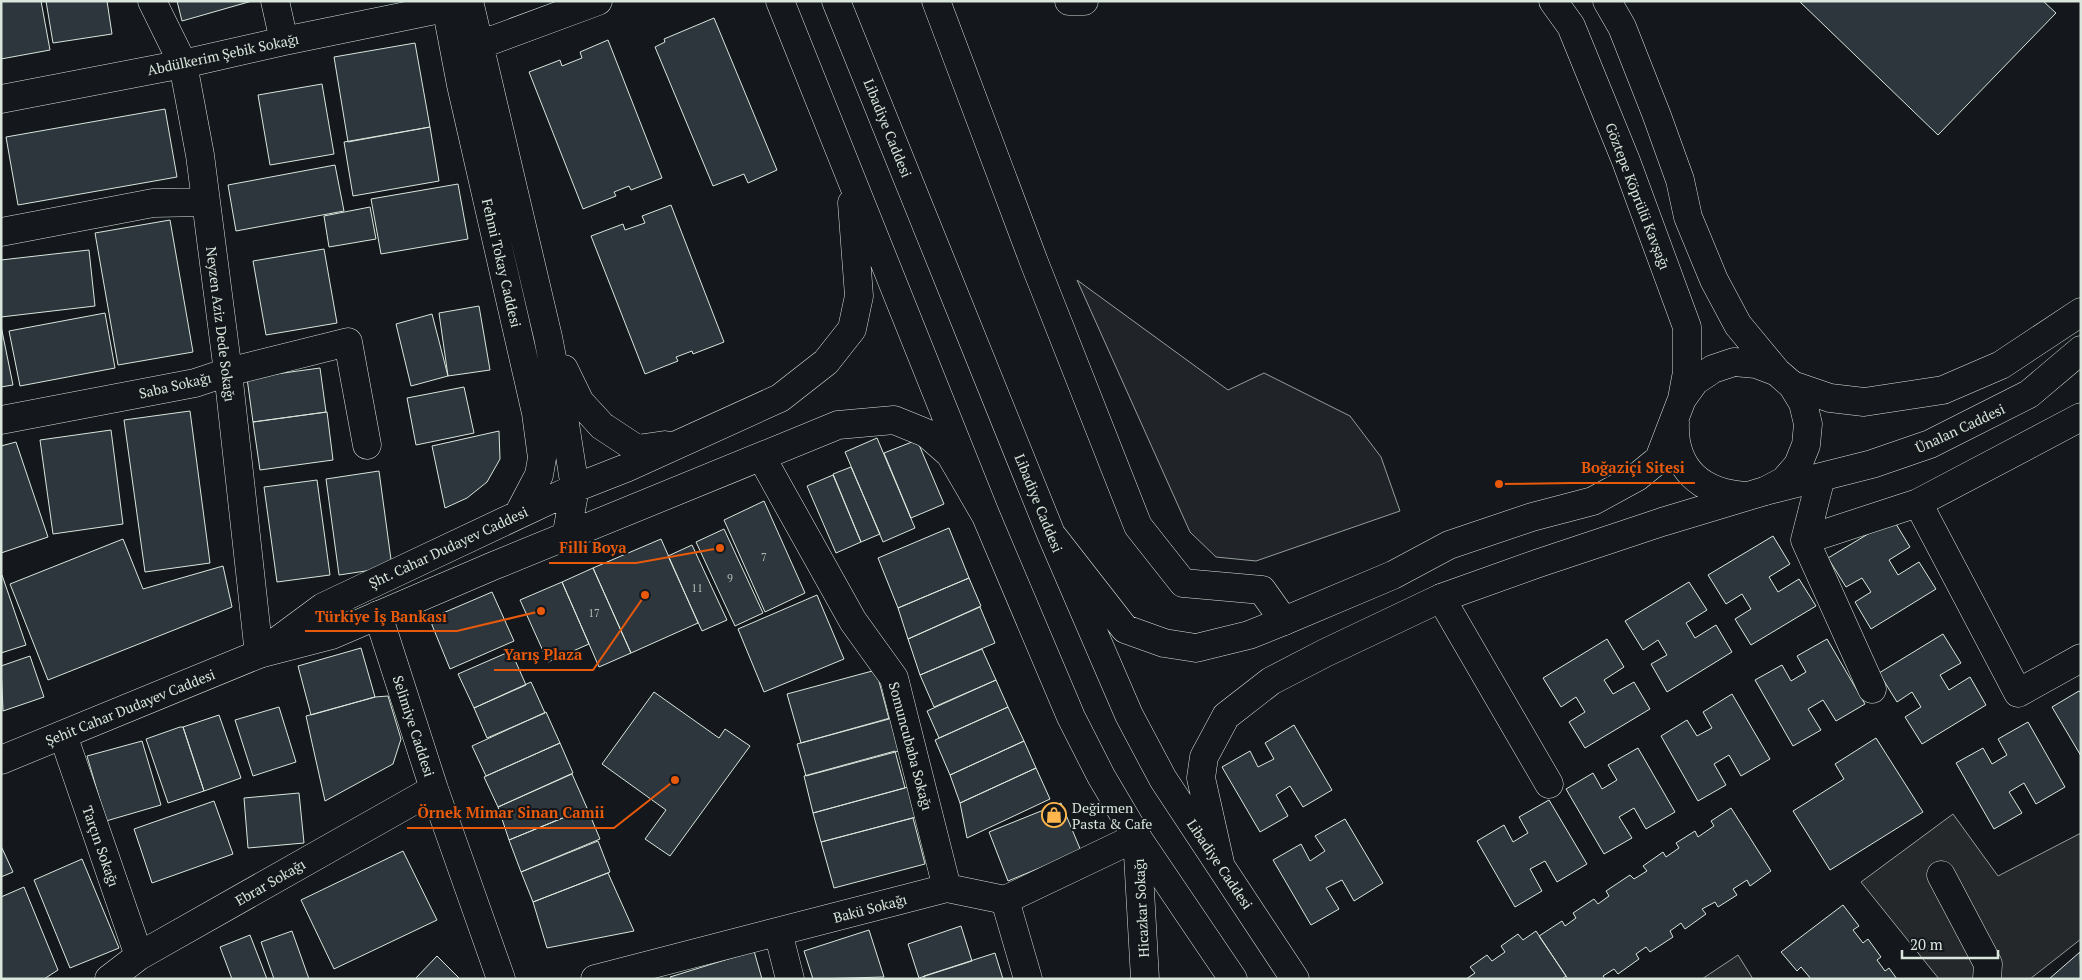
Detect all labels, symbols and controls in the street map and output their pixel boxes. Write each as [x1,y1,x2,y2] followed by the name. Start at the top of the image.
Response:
[145,29,301,79] street label: Abdülkerim Şebik Sokağı
[860,76,916,180] street label: Libadiye Caddesi
[1601,120,1675,272] street label: Göztepe Köprülü Kavşağı
[478,197,526,329] street label: Fehmi Tokay Caddesi
[202,245,240,403] street label: Neyzen Aziz Dede Sokağı
[137,367,213,403] street label: Saba Sokağı
[1912,399,2008,457] street label: Ünalan Caddesi
[1011,451,1067,555] street label: Libadiye Caddesi
[1572,453,1695,483] callout: Boğaziçi Sitesi
[1581,457,1685,477] text: Boğaziçi Sitesi
[365,502,531,592] street label: Şht. Cahar Dudayev Caddesi
[549,533,636,563] callout: Filli Boya
[559,537,627,557] text: Filli Boya
[761,550,767,564] house number: 7
[727,571,733,585] house number: 9
[691,581,703,595] house number: 11
[305,601,457,631] callout: Türkiye İş Bankası
[315,606,447,626] text: Türkiye İş Bankası
[588,606,600,620] house number: 17
[494,640,593,670] callout: Yarış Plaza
[504,644,583,664] text: Yarış Plaza
[42,664,218,750] street label: Şehit Cahar Dudayev Caddesi
[389,673,439,779] street label: Selimiye Caddesi
[885,680,937,812] street label: Somuncubaba Sokağı
[407,798,614,828] callout: Örnek Mimar Sinan Camii
[1072,798,1152,833] place label: Değirmen Pasta & Cafe
[418,802,605,822] text: Örnek Mimar Sinan Camii
[1041,802,1067,828] shop icon: Değirmen Pasta & Cafe
[78,803,124,889] street label: Tarçın Sokağı
[1183,815,1257,913] street label: Libadiye Caddesi
[231,854,309,910] street label: Ebrar Sokağı
[1129,858,1153,958] street label: Hicazkar Sokağı
[831,889,909,927] street label: Bakü Sokağı
[1902,928,1998,960] scale bar
[1910,934,1943,954] text: 20 m

